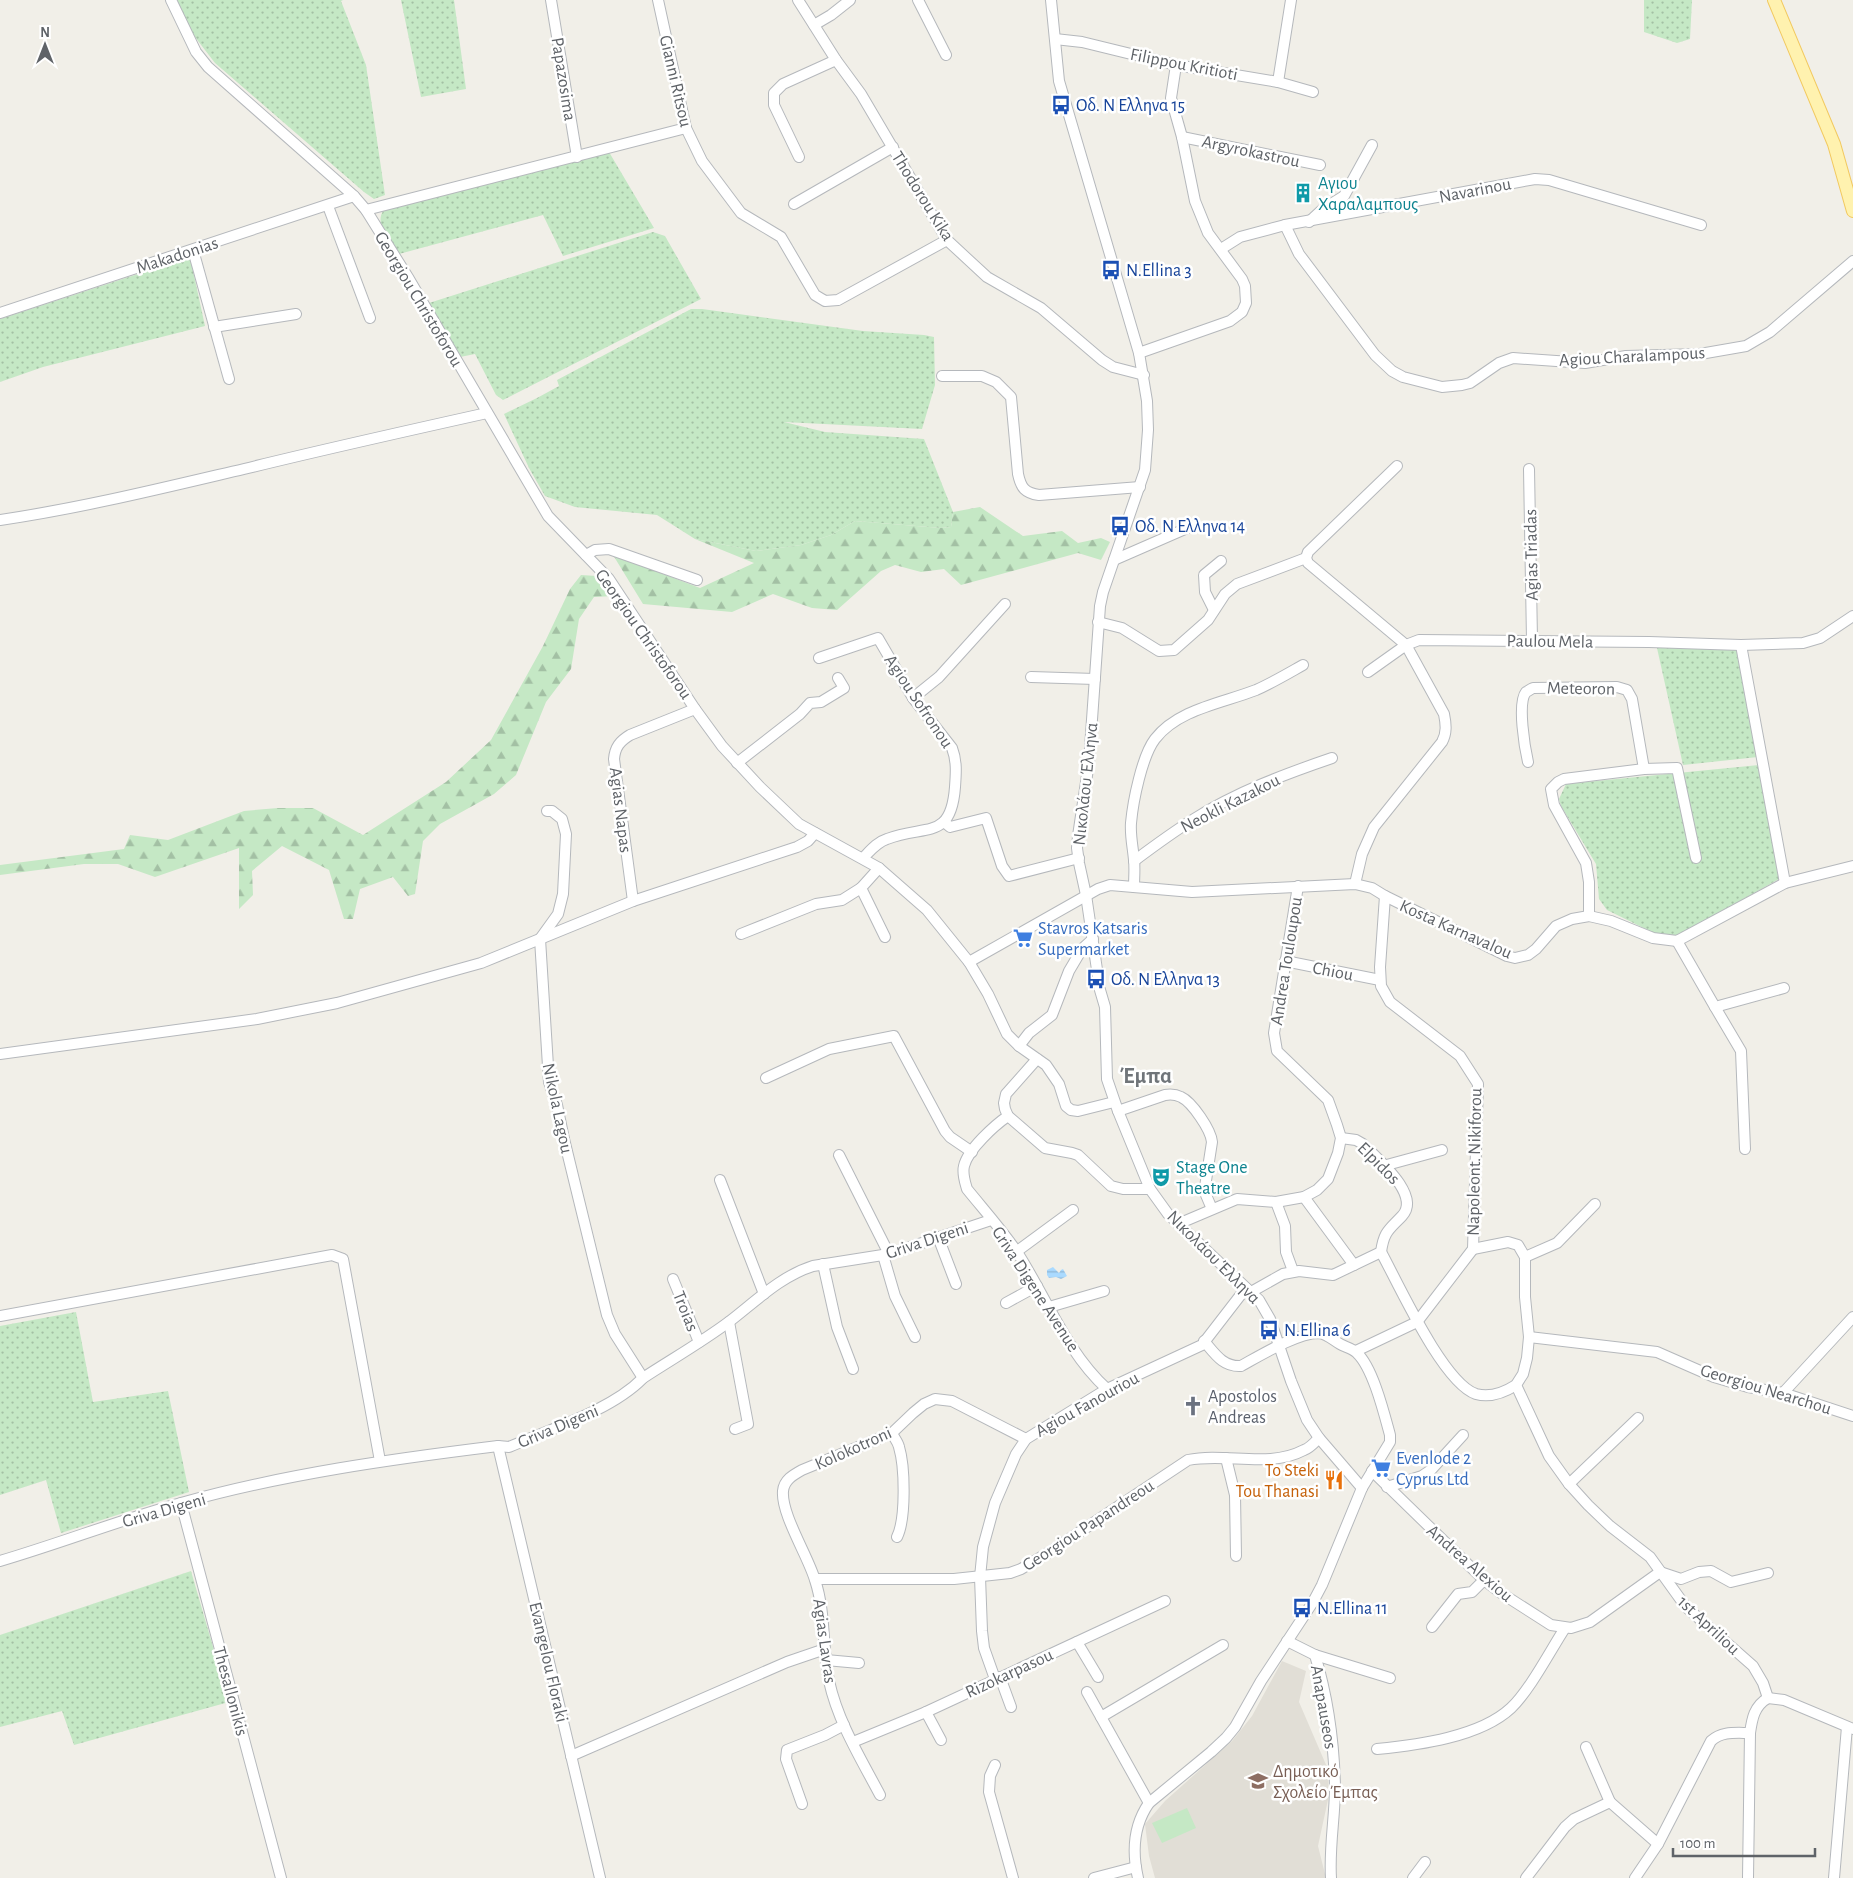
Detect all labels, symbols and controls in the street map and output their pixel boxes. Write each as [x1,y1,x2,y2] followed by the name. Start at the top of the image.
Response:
[20,20,70,70] north arrow
[40,26,50,40] text: N
[656,34,694,129] street label: Gianni Ritsou
[548,36,579,122] street label: Papazosima
[1129,46,1239,84] street label: Filippou Kritioti
[1050,94,1072,116] bus stop icon: Οδ. Ν Ελληνα 15
[1076,97,1185,115] place label: Οδ. Ν Ελληνα 15
[1200,133,1301,171] street label: Argyrokastrou
[887,149,957,245] street label: Thodorou Kika
[1318,175,1418,214] place label: Αγιου Χαραλαμπους
[1438,175,1513,207] street label: Navarinou
[1292,182,1314,204] building icon: Αγιου Χαραλαμπους
[371,229,466,370] street label: Georgiou Christoforou
[134,234,221,278] street label: Makadonias
[1100,259,1122,281] bus stop icon: N.Ellina 3
[1126,262,1192,280] place label: N.Ellina 3
[1559,344,1706,370] street label: Agiou Charalampous
[1522,509,1542,601] street label: Agias Triadas
[1109,515,1131,537] bus stop icon: Οδ. Ν Ελληνα 14
[1135,518,1246,536] place label: Οδ. Ν Ελληνα 14
[592,566,695,703] street label: Georgiou Christoforou
[1506,632,1594,652] street label: Paulou Mela
[880,652,956,752] street label: Agiou Sofronou
[1547,679,1615,699] street label: Meteoron
[1071,722,1101,847] street label: Νικολάου Έλληνα
[606,766,634,854] street label: Agias Napas
[1178,771,1283,837] street label: Neokli Kazakou
[1268,896,1306,1027] street label: Andrea Touloupou
[1397,897,1515,963] street label: Kosta Karnavalou
[1038,920,1148,959] place label: Stavros Katsaris Supermarket
[1012,927,1034,949] supermarket icon: Stavros Katsaris Supermarket
[1311,959,1355,985] street label: Chiou
[1085,968,1107,990] bus stop icon: Οδ. Ν Ελληνα 13
[1111,971,1220,989] place label: Οδ. Ν Ελληνα 13
[539,1061,575,1155] street label: Nikola Lagou
[1120,1065,1172,1087] district label: Έμπα
[1465,1088,1485,1236] street label: Napoleont. Nikiforou
[1354,1139,1403,1188] street label: Elpidos
[1176,1159,1248,1198] place label: Stage One Theatre
[1150,1166,1172,1188] theatre icon: Stage One Theatre
[1163,1208,1263,1308] street label: Νικολάου Έλληνα
[884,1219,971,1263] street label: Griva Digeni
[988,1224,1082,1355] street label: Griva Digene Avenue
[669,1289,701,1334] street label: Troias
[1258,1319,1280,1341] bus stop icon: N.Ellina 6
[1284,1322,1351,1340] place label: N.Ellina 6
[1698,1361,1833,1418] street label: Georgiou Nearchou
[1033,1369,1142,1441] street label: Agiou Fanouriou
[1208,1388,1277,1427] place label: Apostolos Andreas
[1182,1395,1204,1417] church icon: Apostolos Andreas
[515,1402,601,1452] street label: Griva Digeni
[812,1424,895,1474] street label: Kolokotroni
[1396,1450,1471,1489] place label: Evenlode 2 Cyprus Ltd
[1370,1457,1392,1479] supermarket icon: Evenlode 2 Cyprus Ltd
[1236,1462,1319,1501] place label: To Steki Tou Thanasi
[1323,1469,1345,1491] restaurant icon: To Steki Tou Thanasi
[1020,1477,1157,1575] street label: Georgiou Papandreou
[121,1490,208,1531] street label: Griva Digeni
[1423,1522,1516,1606] street label: Andrea Alexiou
[1674,1593,1743,1659] street label: 1st Apriliou
[1291,1597,1313,1619] bus stop icon: N.Ellina 11
[809,1598,839,1685] street label: Agias Lavras
[525,1600,571,1724] street label: Evangelou Floraki
[1317,1600,1388,1618] place label: N.Ellina 11
[209,1645,251,1738] street label: Thesallonikis
[963,1646,1056,1702] street label: Rizokarpasou
[1307,1664,1339,1751] street label: Anapauseos
[1273,1763,1378,1802] place label: Δημοτικό Σχολείο Έμπας
[1247,1770,1269,1792] school or university icon: Δημοτικό Σχολείο Έμπας
[1673,1826,1816,1858] scale bar
[1680,1836,1715,1851] text: 100 m

